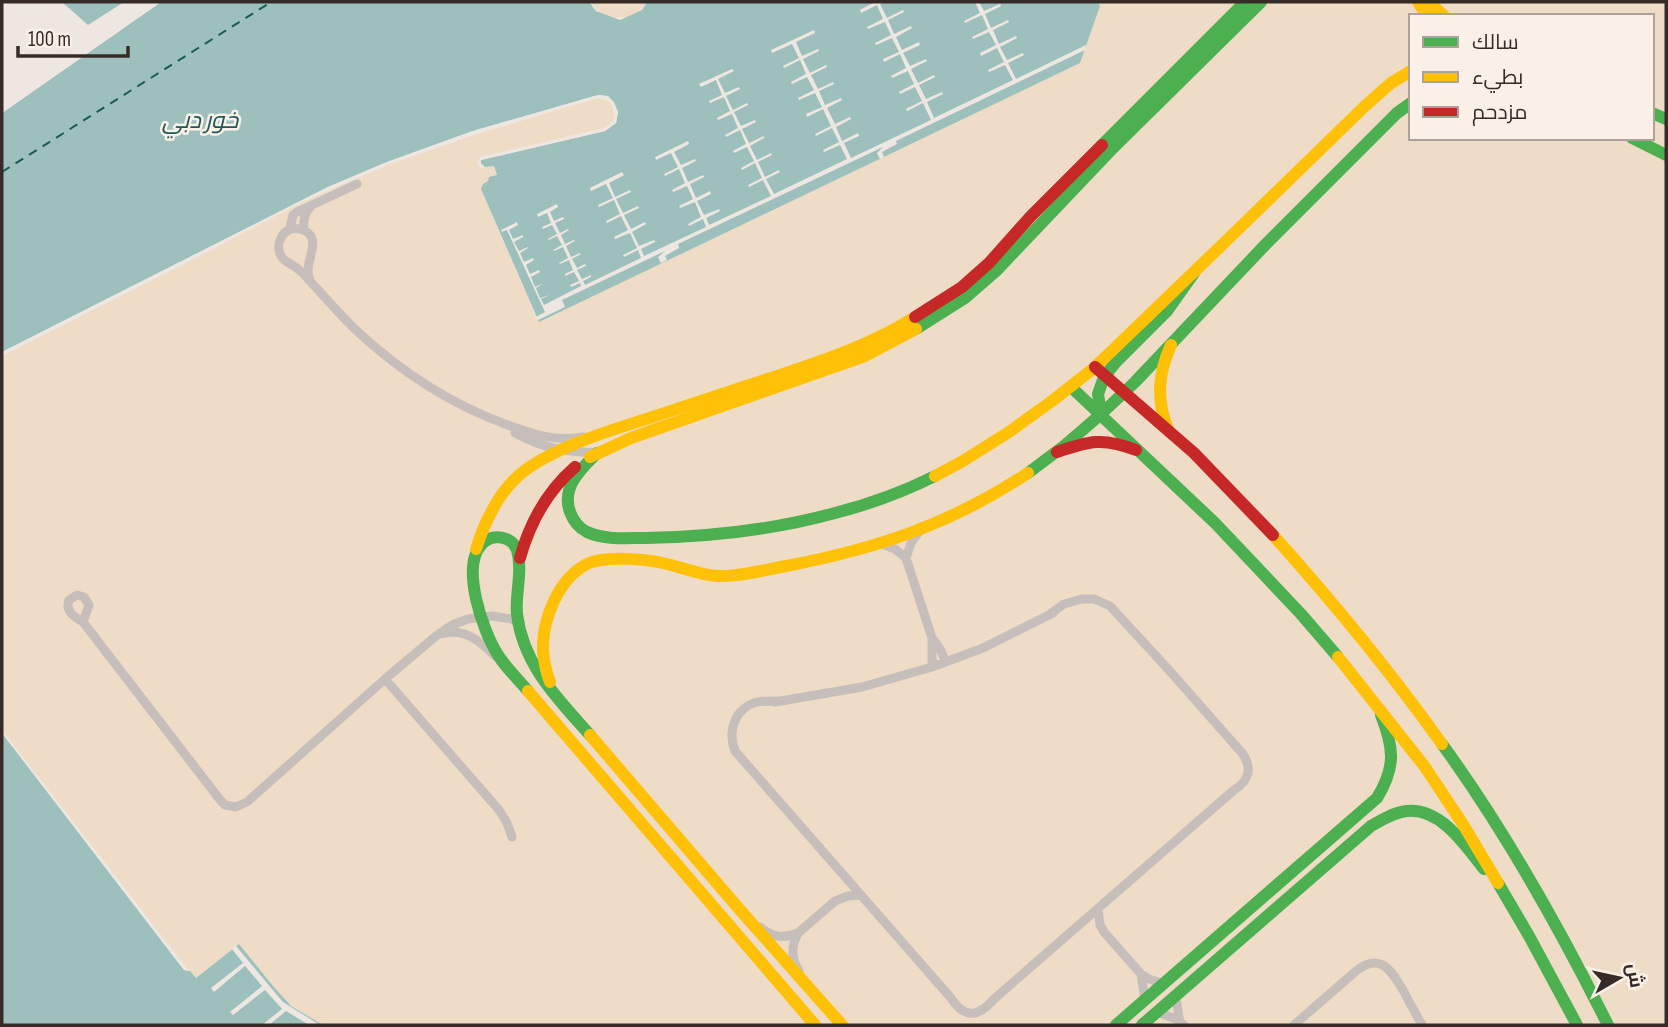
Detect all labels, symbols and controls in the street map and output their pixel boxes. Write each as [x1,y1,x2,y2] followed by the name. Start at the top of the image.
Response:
[18,14,128,58] scale bar
[1409,14,1654,140] legend
[28,27,71,52] text: 100 m
[1472,30,1519,55] text: سالك
[1472,65,1523,93] text: بطيء
[1472,100,1527,126] text: مزدحم
[162,106,240,139] water label: خور دبي
[1584,943,1654,1013] north arrow
[1621,962,1648,989] text: ش

